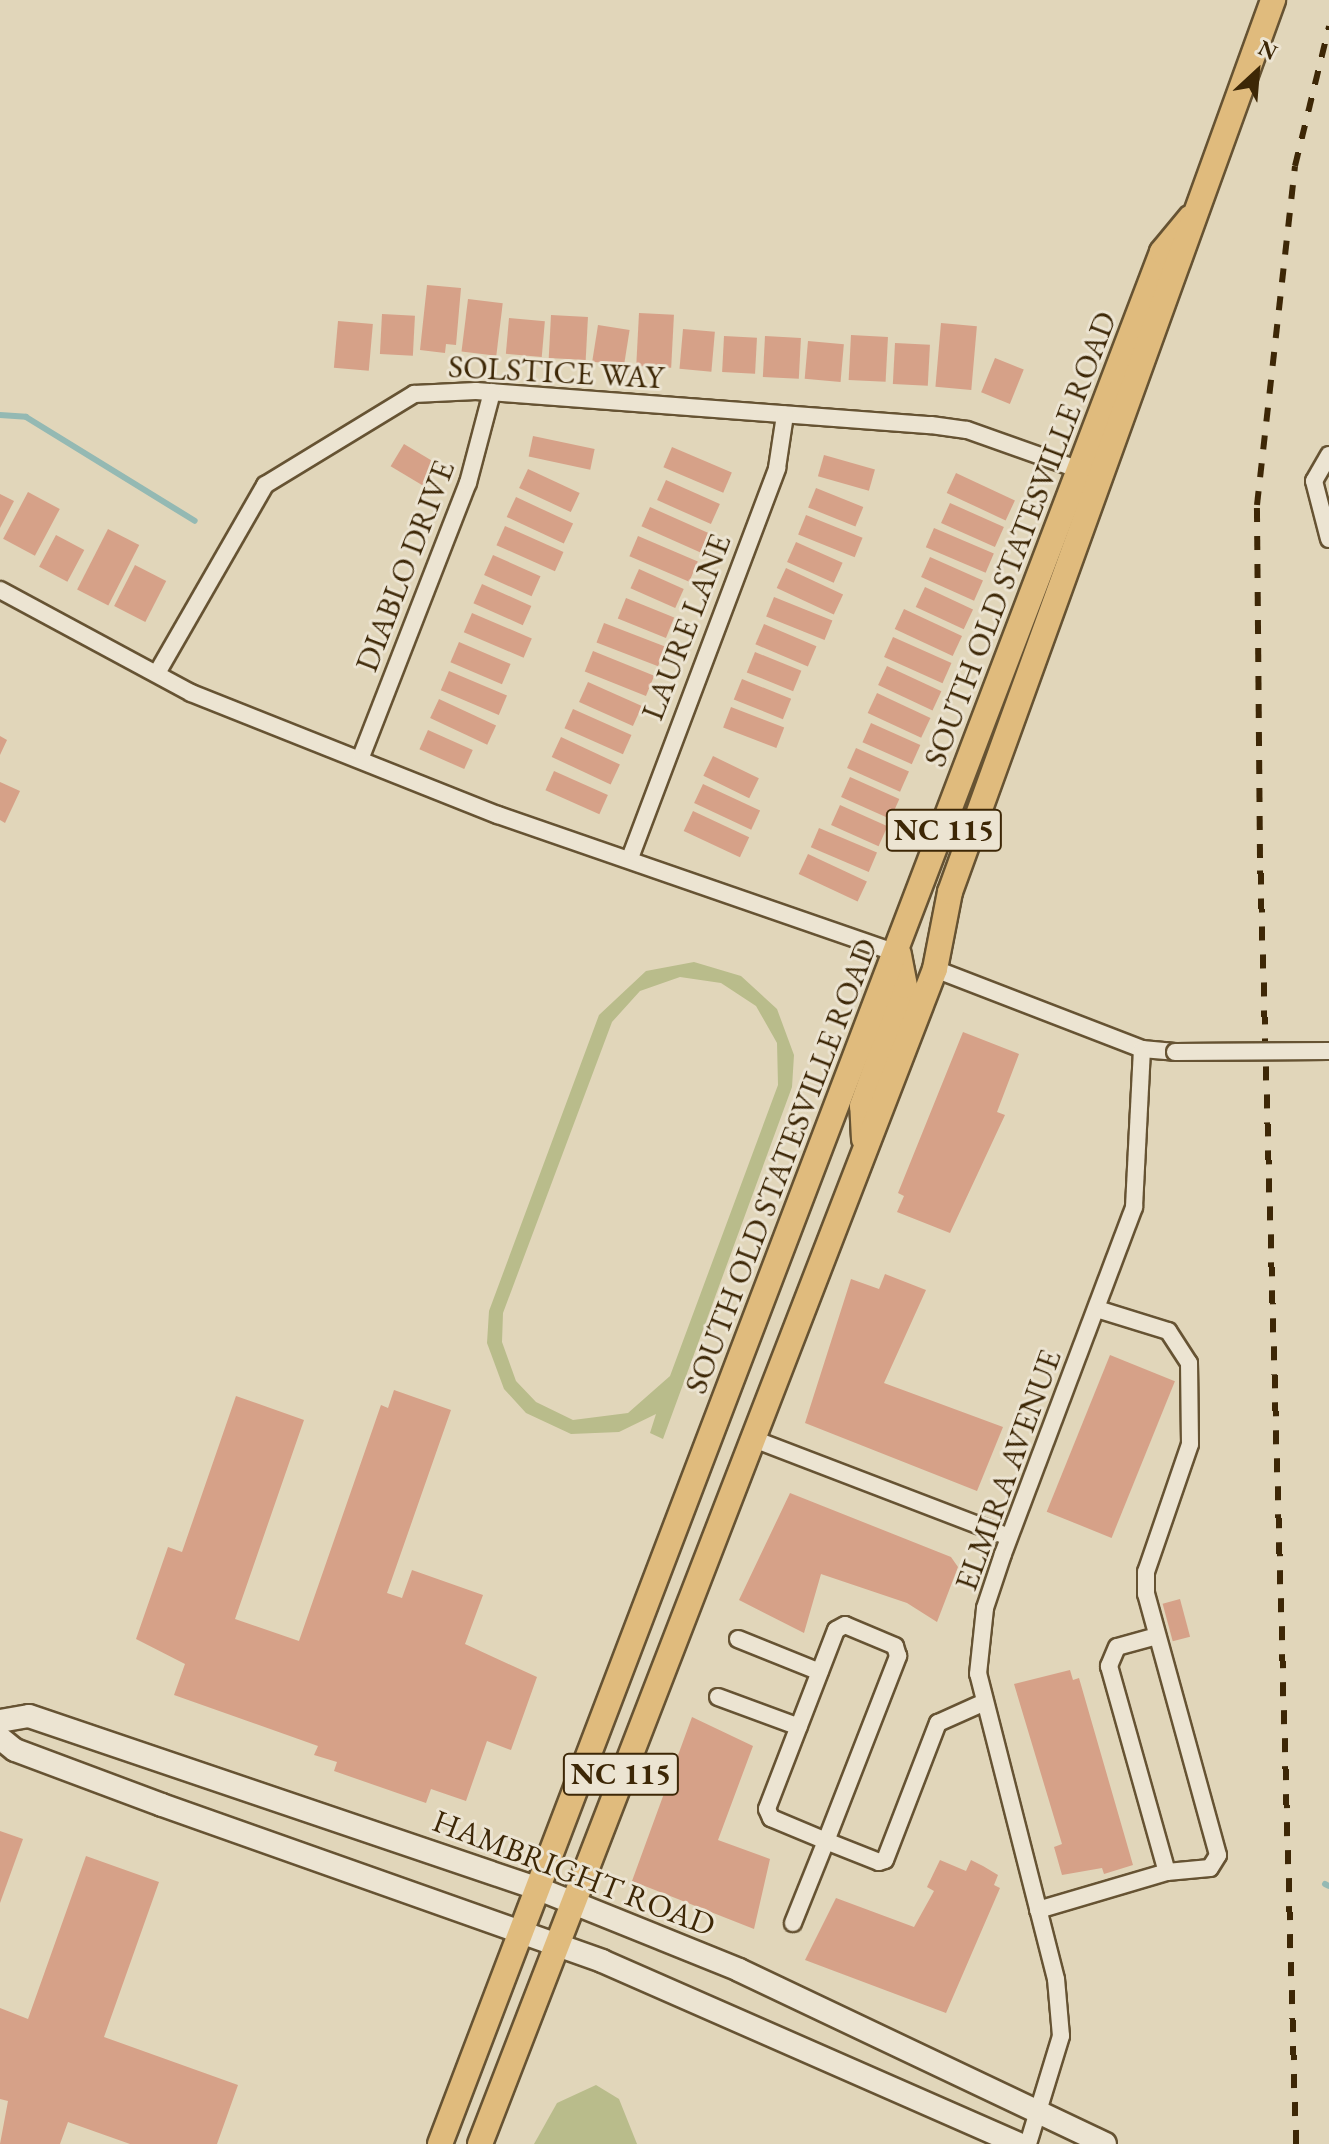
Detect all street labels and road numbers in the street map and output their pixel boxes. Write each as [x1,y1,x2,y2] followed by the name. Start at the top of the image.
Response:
[915,306,1125,772] street label: SOUTH OLD STATESVILLE ROAD
[447,347,665,397] street label: SOLSTICE WAY
[347,455,463,677] street label: DIABLO DRIVE
[633,529,739,725] street label: LAURE LANE
[884,804,1004,856] road number: NC 115
[676,933,886,1399] street label: SOUTH OLD STATESVILLE ROAD
[947,1344,1069,1596] street label: ELMIRA AVENUE
[561,1748,681,1800] road number: NC 115
[428,1801,720,1945] street label: HAMBRIGHT ROAD

